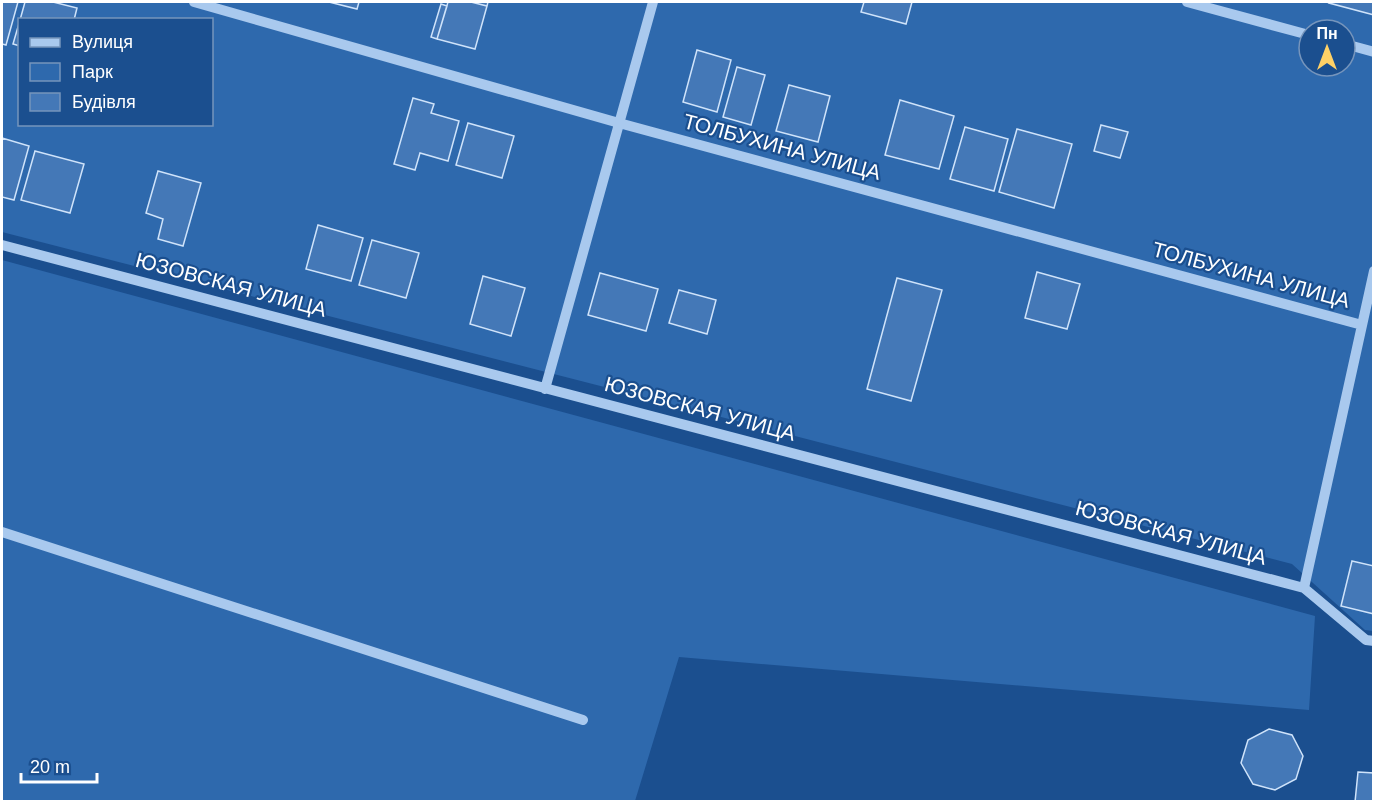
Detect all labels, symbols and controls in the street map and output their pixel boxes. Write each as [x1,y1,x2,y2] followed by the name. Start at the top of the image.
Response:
[18,18,213,126] legend
[1297,18,1357,78] north arrow
[1316,25,1338,42] text: Пн
[72,32,133,52] text: Вулиця
[72,62,113,82] text: Парк
[72,92,136,112] text: Будівля
[681,109,883,184] street label: ТОЛБУХИНА УЛИЦА
[1150,237,1352,312] street label: ТОЛБУХИНА УЛИЦА
[133,248,329,321] street label: ЮЗОВСКАЯ УЛИЦА
[602,372,798,445] street label: ЮЗОВСКАЯ УЛИЦА
[1073,496,1269,569] street label: ЮЗОВСКАЯ УЛИЦА
[21,746,98,784] scale bar
[30,757,70,777] text: 20 m

